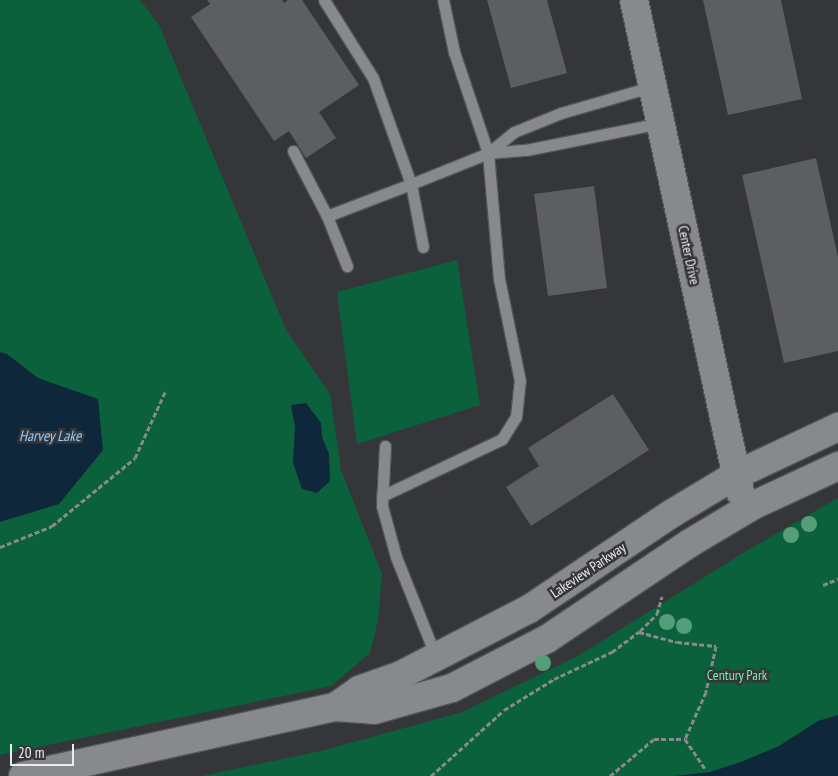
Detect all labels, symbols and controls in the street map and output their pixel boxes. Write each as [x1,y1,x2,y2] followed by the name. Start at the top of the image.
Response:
[675,224,703,286] street label: Center Drive
[19,427,81,445] water label: Harvey Lake
[547,539,629,601] street label: Lakeview Parkway
[707,667,767,683] park label: Century Park
[12,734,76,766] scale bar
[18,743,44,762] text: 20 m

